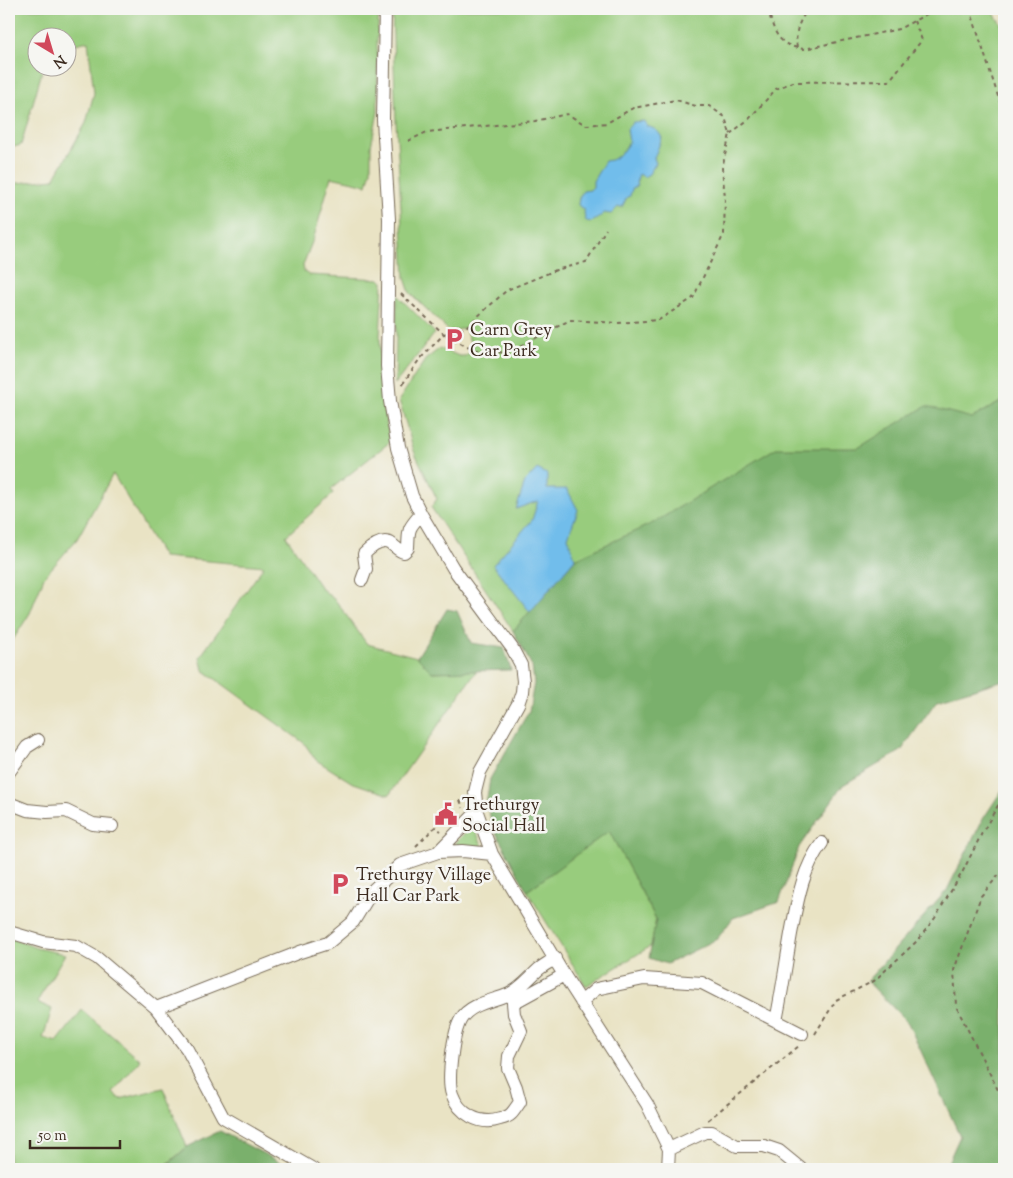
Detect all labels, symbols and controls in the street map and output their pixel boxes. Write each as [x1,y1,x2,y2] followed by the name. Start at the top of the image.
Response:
[28,28,78,78] north arrow
[48,49,69,72] text: N
[470,318,552,365] place label: Carn Grey Car Park
[441,326,467,352] parking icon: Carn Grey Car Park
[462,793,546,840] place label: Trethurgy Social Hall
[433,801,459,827] public building icon: Trethurgy Social Hall
[356,863,491,910] place label: Trethurgy Village Hall Car Park
[327,871,353,897] parking icon: Trethurgy Village Hall Car Park
[30,1118,120,1150] scale bar
[37,1126,67,1147] text: 50 m

